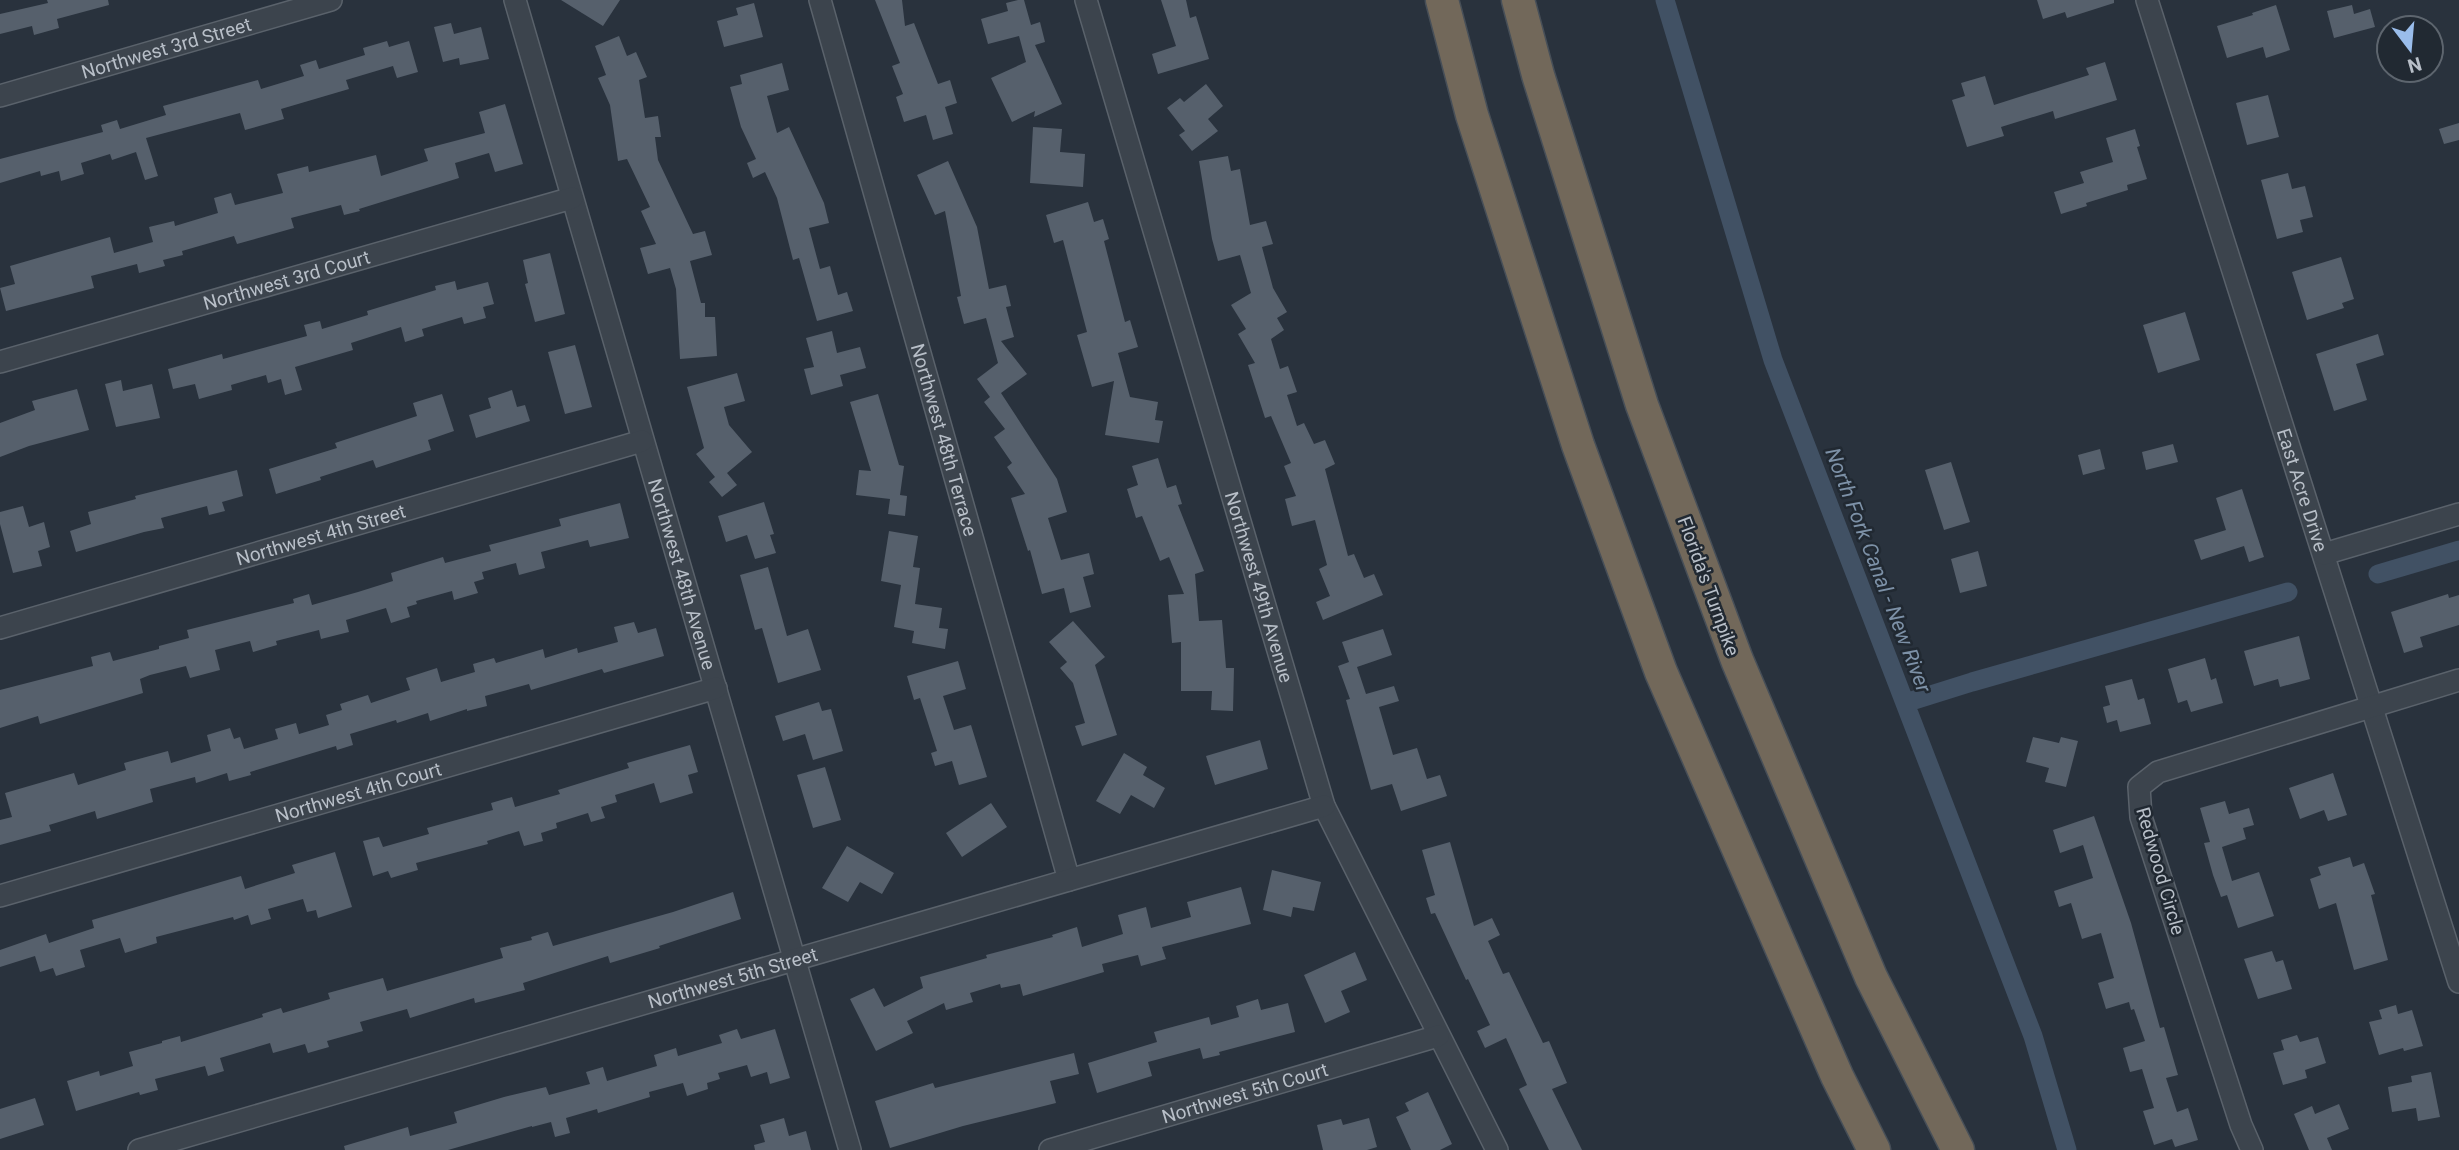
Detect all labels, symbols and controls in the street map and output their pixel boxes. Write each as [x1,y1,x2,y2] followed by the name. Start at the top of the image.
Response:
[79,13,254,84] street label: Northwest 3rd Street
[2375,14,2445,84] north arrow
[2405,52,2424,78] text: N
[201,246,373,315] street label: Northwest 3rd Court
[906,341,982,539] street label: Northwest 48th Terrace
[2272,426,2333,555] street label: East Acre Drive
[1820,444,1936,697] water label: North Fork Canal - New River
[643,476,721,673] street label: Northwest 48th Avenue
[1220,489,1298,685] street label: Northwest 49th Avenue
[233,500,408,571] street label: Northwest 4th Street
[1673,513,1744,659] street label: Florida's Turnpike
[273,757,444,827] street label: Northwest 4th Court
[2131,805,2190,938] street label: Redwood Circle
[645,943,820,1014] street label: Northwest 5th Street
[1159,1058,1331,1129] street label: Northwest 5th Court

